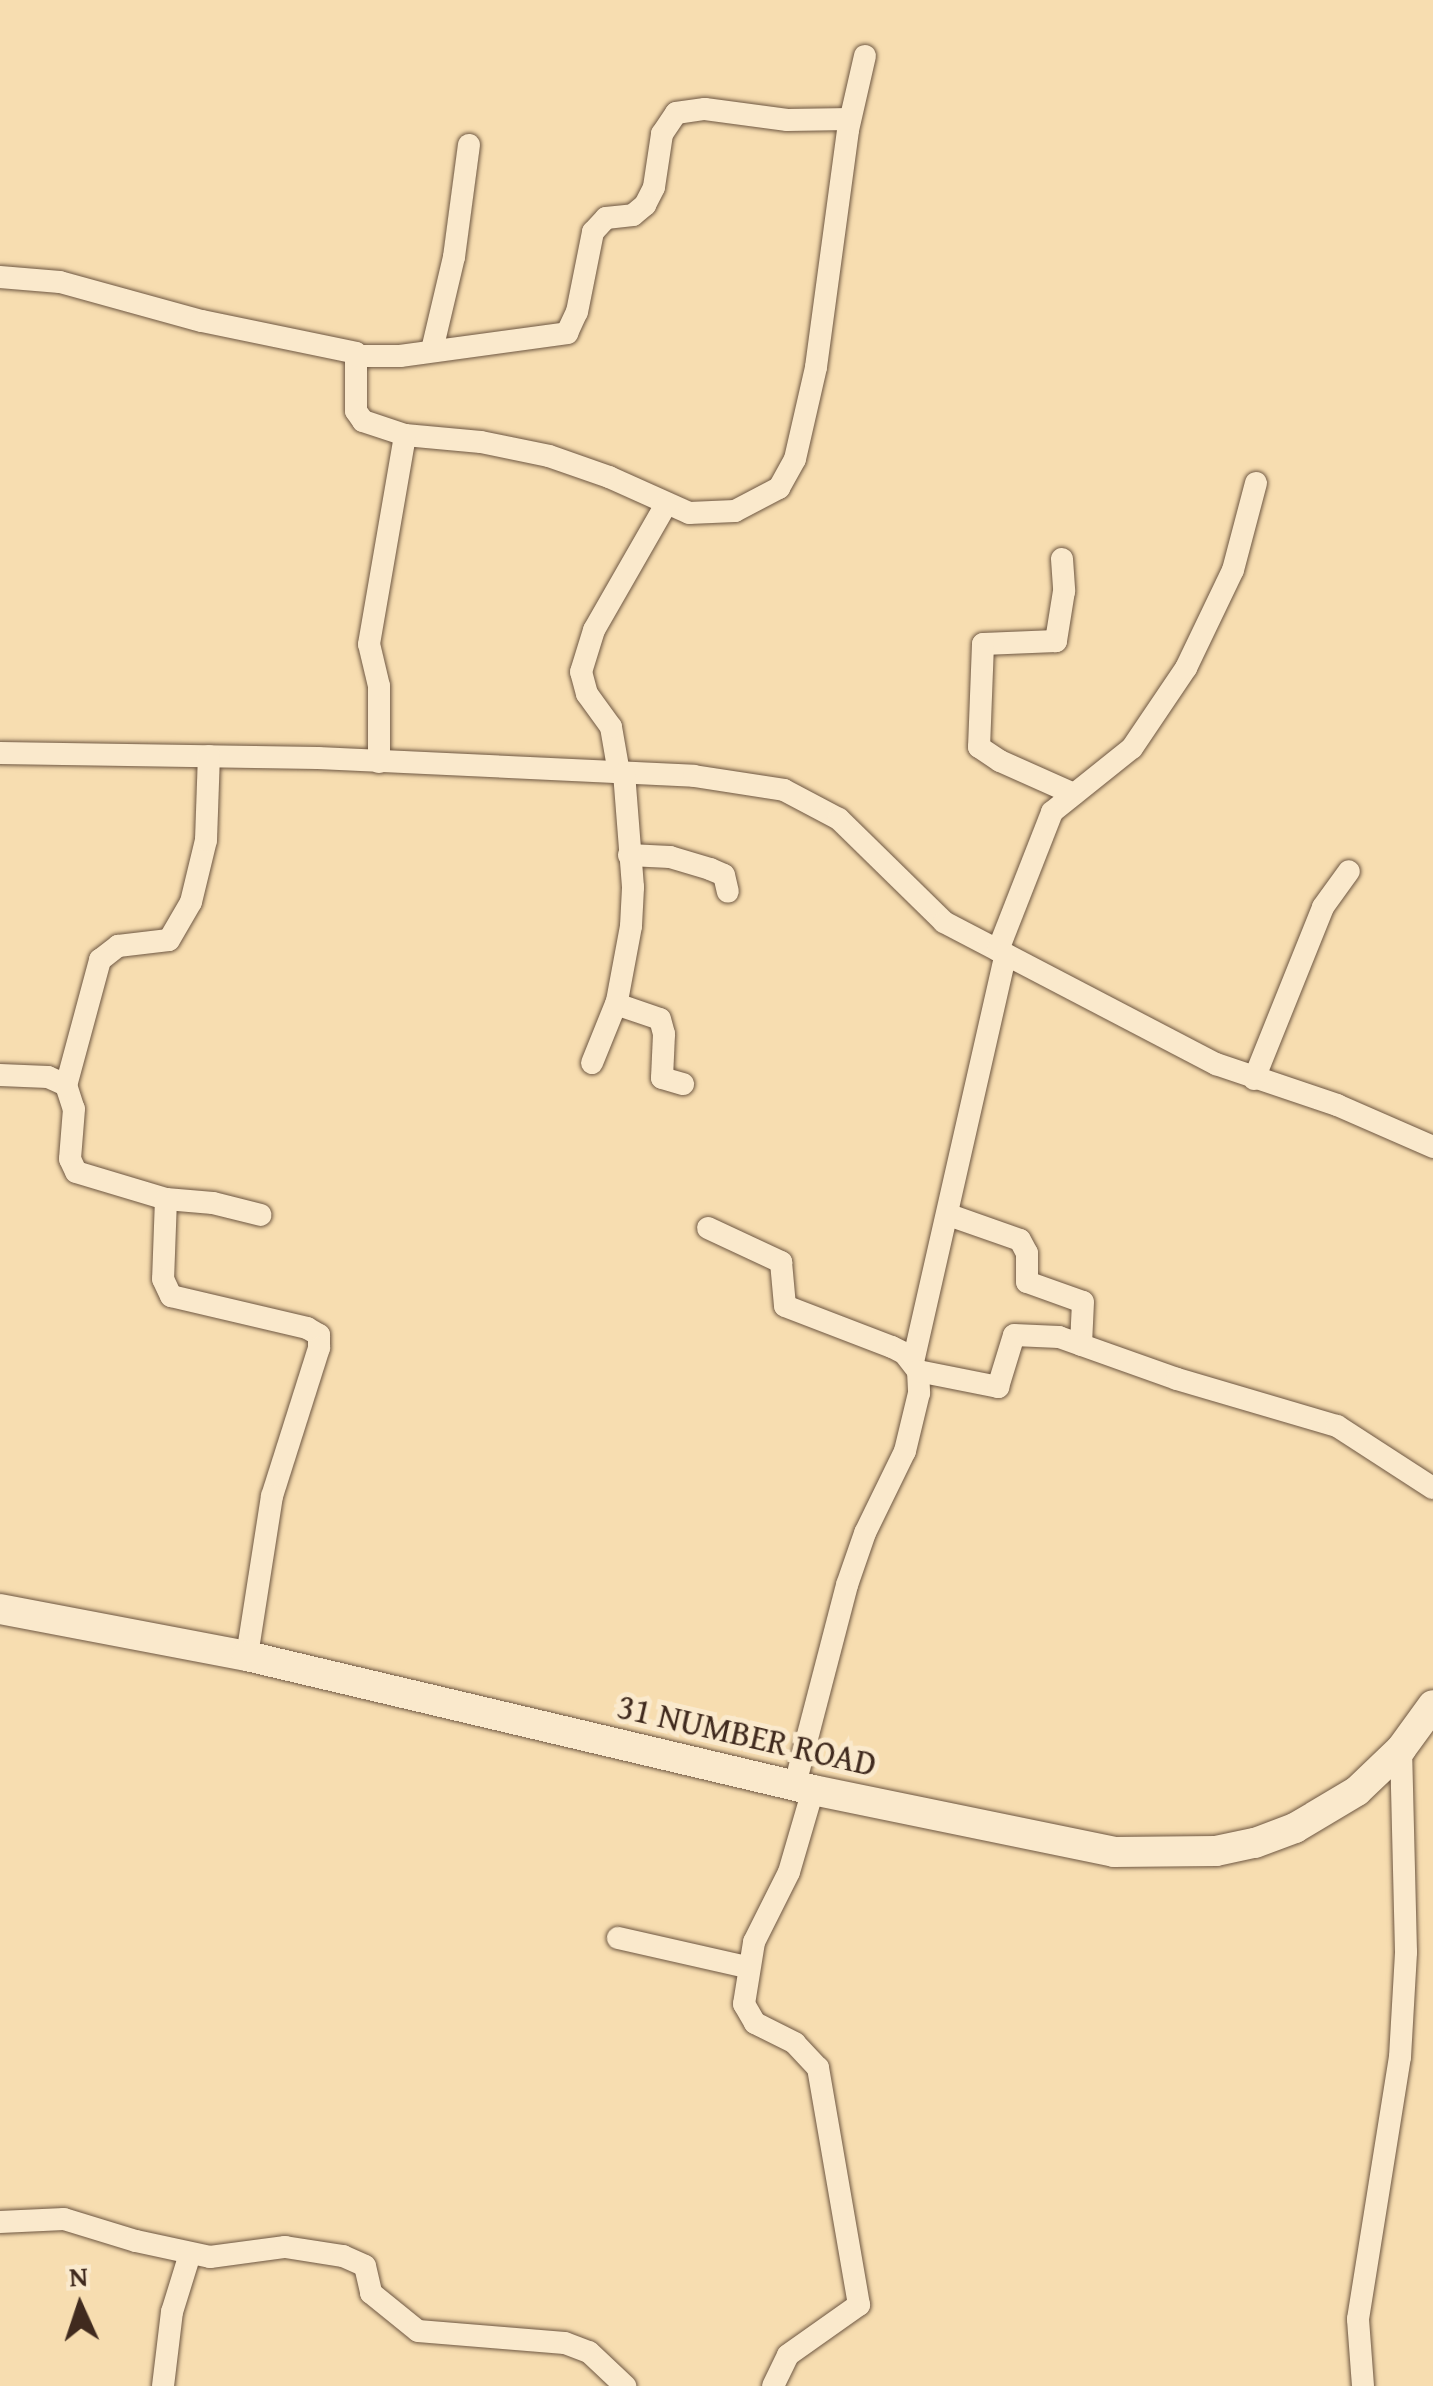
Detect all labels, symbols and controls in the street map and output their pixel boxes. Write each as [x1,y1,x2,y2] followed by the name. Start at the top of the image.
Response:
[613,1685,881,1785] street label: 31 NUMBER ROAD
[68,2255,89,2297] text: N
[30,2256,130,2356] north arrow

